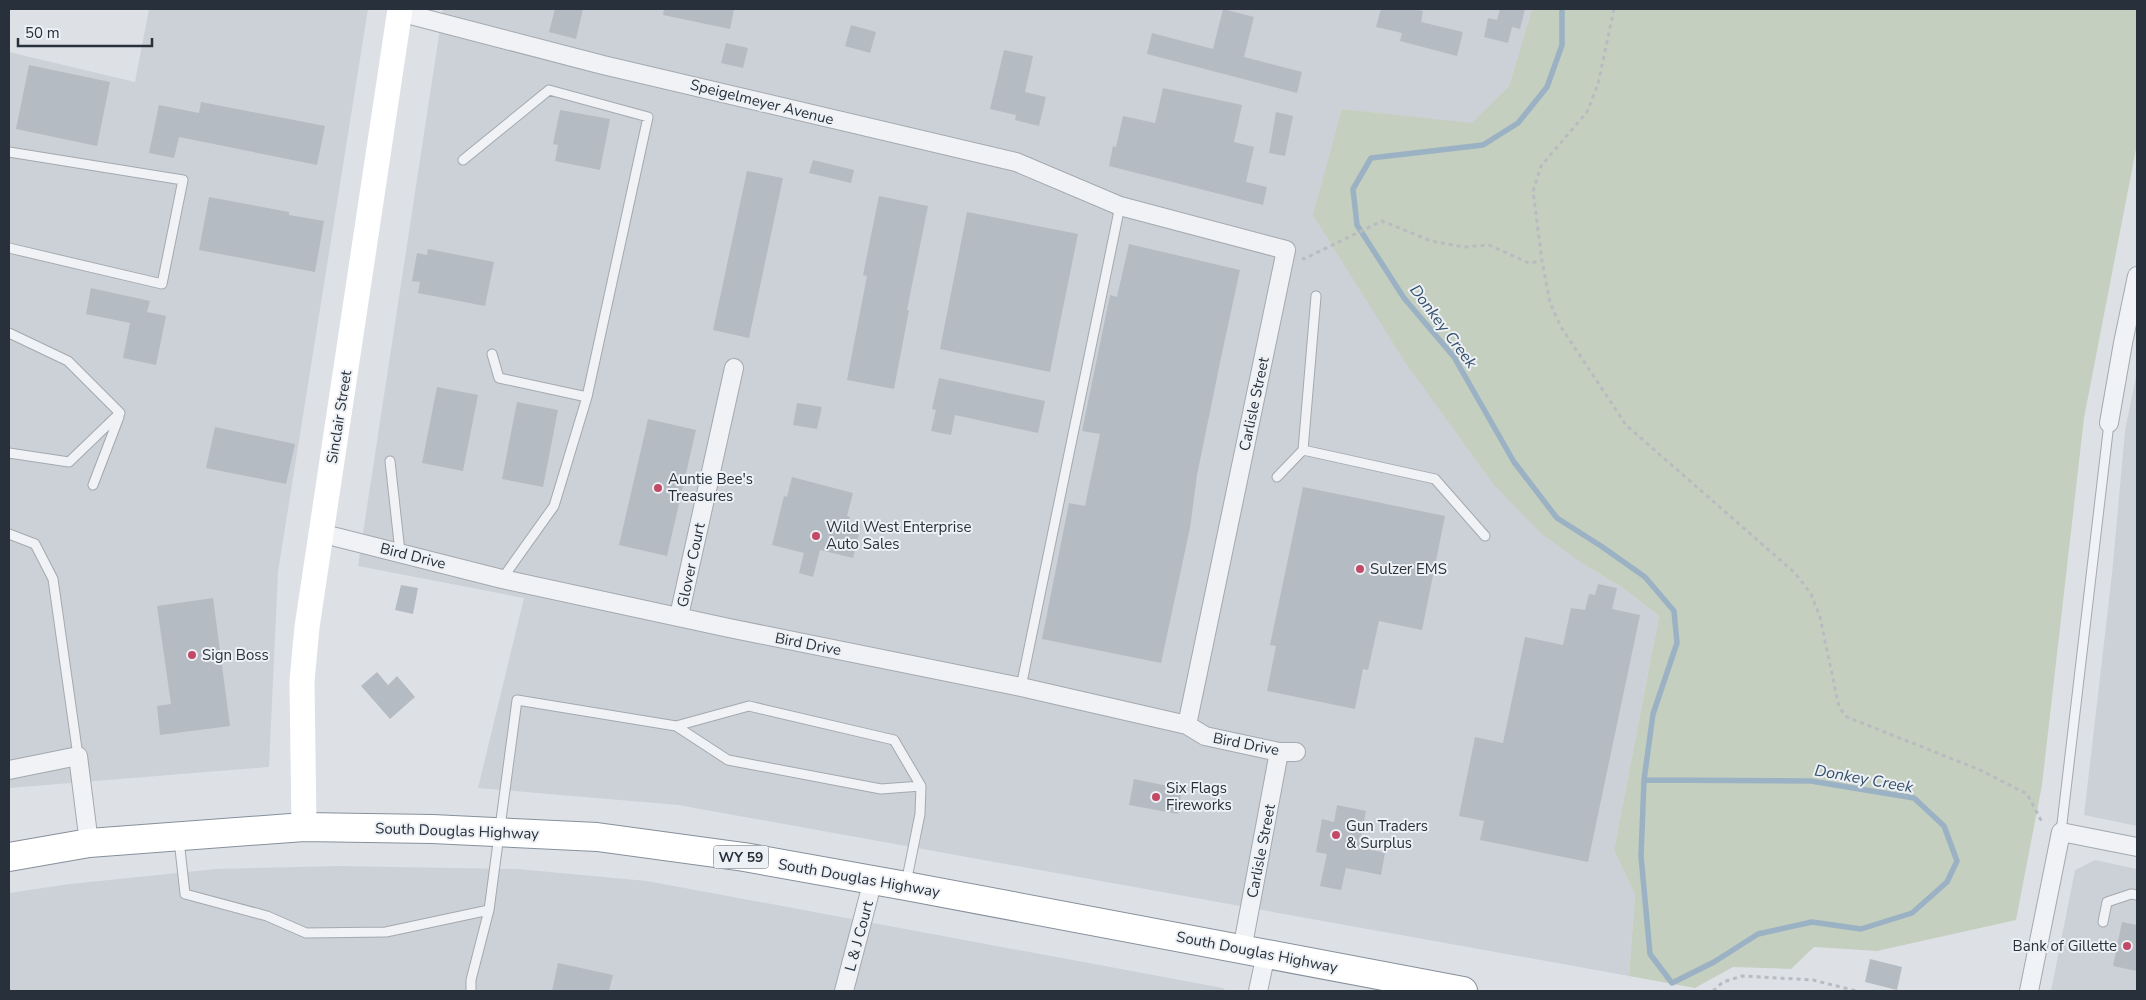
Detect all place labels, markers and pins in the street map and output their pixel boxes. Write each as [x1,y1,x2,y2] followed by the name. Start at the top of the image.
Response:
[668,469,753,506] place label: Auntie Bee's Treasures
[652,482,664,494] marker: Auntie Bee's Treasures
[826,517,971,554] place label: Wild West Enterprise Auto Sales
[810,530,822,542] marker: Wild West Enterprise Auto Sales
[1370,559,1447,579] place label: Sulzer EMS
[1354,563,1366,575] marker: Sulzer EMS
[202,645,269,665] place label: Sign Boss
[186,649,198,661] marker: Sign Boss
[1166,778,1232,815] place label: Six Flags Fireworks
[1150,791,1162,803] marker: Six Flags Fireworks
[1346,816,1428,853] place label: Gun Traders & Surplus
[1330,829,1342,841] marker: Gun Traders & Surplus
[2013,936,2117,956] place label: Bank of Gillette
[2121,940,2133,952] marker: Bank of Gillette

